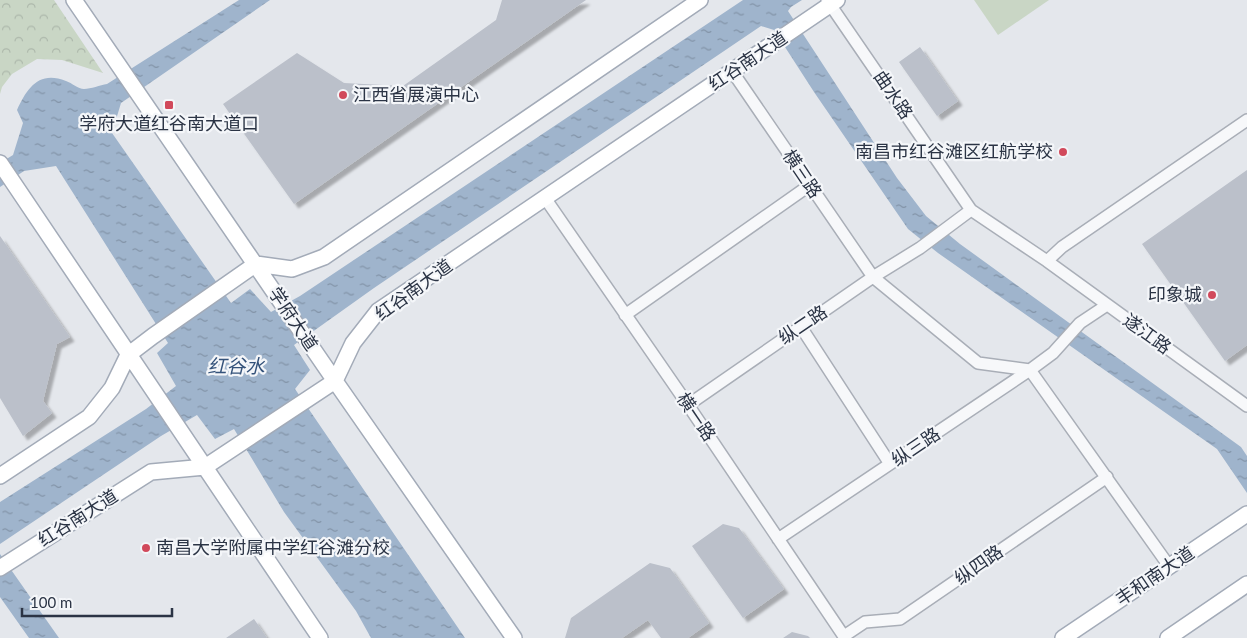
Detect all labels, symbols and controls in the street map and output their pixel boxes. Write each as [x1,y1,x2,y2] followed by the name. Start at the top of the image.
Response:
[704,26,791,94] street label: 红谷南大道
[870,66,918,123] street label: 曲水路
[353,83,479,105] place label: 江西省展演中心
[337,89,349,101] marker: 江西省展演中心
[163,99,175,111] marker: 学府大道红谷南大道口
[79,112,259,134] place label: 学府大道红谷南大道口
[855,140,1053,162] place label: 南昌市红谷滩区红航学校
[779,145,827,202] street label: 横三路
[1057,146,1069,158] marker: 南昌市红谷滩区红航学校
[371,254,456,325] street label: 红谷南大道
[265,282,323,354] street label: 学府大道
[1148,283,1202,305] place label: 印象城
[1206,289,1218,301] marker: 印象城
[774,300,831,348] street label: 纵二路
[1119,308,1176,358] street label: 遂江路
[207,354,265,377] water label: 红谷水
[673,388,721,445] street label: 横一路
[887,422,944,470] street label: 纵三路
[33,484,121,550] street label: 红谷南大道
[156,536,390,558] place label: 南昌大学附属中学红谷滩分校
[950,540,1007,589] street label: 纵四路
[1111,541,1198,609] street label: 丰和南大道
[140,542,152,554] marker: 南昌大学附属中学红谷滩分校
[22,586,172,618] scale bar
[30,593,72,611] text: 100 m

